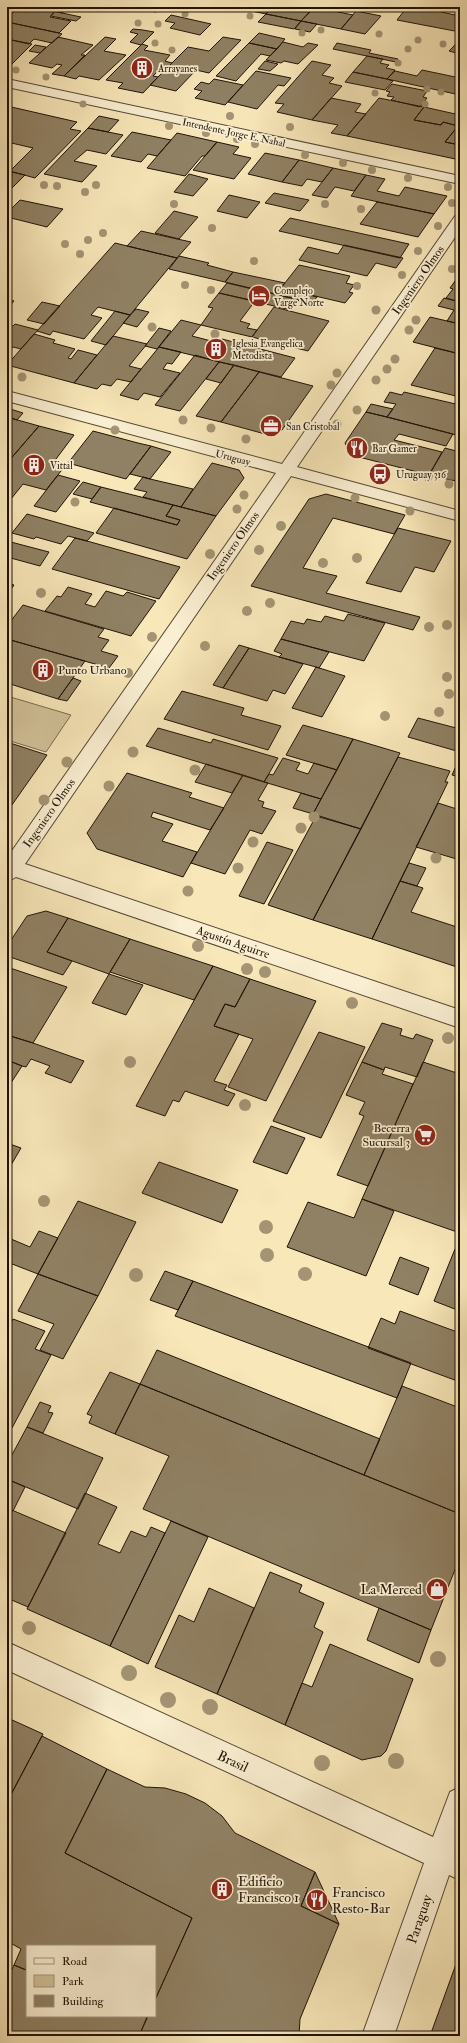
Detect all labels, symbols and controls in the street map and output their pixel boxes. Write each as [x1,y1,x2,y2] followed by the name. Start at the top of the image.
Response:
[129,55,155,81] building icon: Arrayanes
[157,63,198,76] place label: Arrayanes
[181,116,287,151] street label: Intendente Jorge E. Nahal
[389,243,448,318] street label: Ingeniero Olmos
[246,283,272,309] hotel icon: Complejo Varge Norte
[274,285,324,309] place label: Complejo Varge Norte
[203,336,229,362] building icon: Iglesia Evangelica Metodista
[232,338,304,362] place label: Iglesia Evangelica Metodista
[258,413,284,439] office icon: San Cristobal
[286,421,340,433] place label: San Cristobal
[344,435,370,461] restaurant icon: Bar Gamer
[372,443,417,455] place label: Bar Gamer
[214,448,252,469] street label: Uruguay
[21,452,47,478] building icon: Vittal
[50,460,73,472] place label: Vittal
[367,461,393,487] bus stop icon: Uruguay 316
[396,469,447,482] place label: Uruguay 316
[204,509,263,584] street label: Ingeniero Olmos
[30,657,56,683] building icon: Punto Urbano
[58,663,127,678] place label: Punto Urbano
[20,776,79,851] street label: Ingeniero Olmos
[193,923,272,962] street label: Agustín Aguirre
[362,1121,411,1150] place label: Becerra Sucursal 3
[412,1122,438,1148] supermarket icon: Becerra Sucursal 3
[424,1576,450,1602] shop icon: La Merced
[360,1581,422,1598] place label: La Merced
[215,1747,251,1776] street label: Brasil
[238,1873,299,1906] place label: Edificio Francisco 1
[209,1876,235,1902] building icon: Edificio Francisco 1
[332,1884,391,1917] place label: Francisco Resto-Bar
[304,1887,330,1913] restaurant icon: Francisco Resto-Bar
[403,1892,437,1946] street label: Paraguay
[26,1945,156,2017] legend
[62,1954,87,1969] text: Road
[62,1974,84,1989] text: Park
[62,1994,105,2009] text: Building

